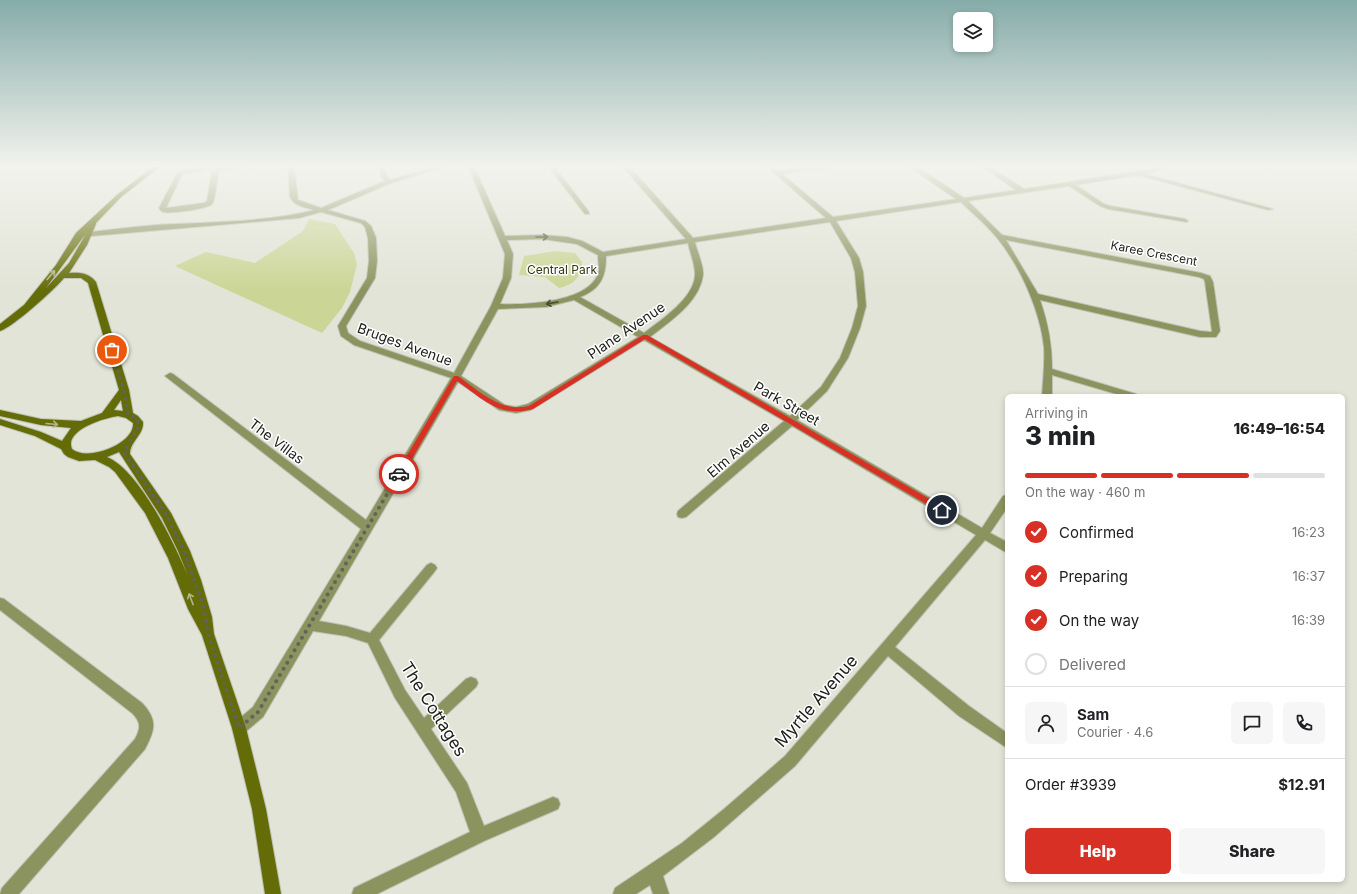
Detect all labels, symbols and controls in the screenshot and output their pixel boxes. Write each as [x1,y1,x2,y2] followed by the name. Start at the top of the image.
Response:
[953,12,993,52] map controls
[953,12,993,52] button: layers
[535,233,548,241] one-way arrow
[1109,237,1199,269] street label: Karee Crescent
[527,262,597,277] park label: Central Park
[46,270,55,281] one-way arrow
[584,298,668,362] street label: Plane Avenue
[546,299,559,307] one-way arrow
[355,319,455,369] street label: Bruges Avenue
[95,333,129,367] pin
[101,339,123,361] icon: bag
[751,377,823,429] street label: Park Street
[1025,405,1088,421] text: Arriving in
[246,415,308,467] street label: The Villas
[703,417,773,481] street label: Elm Avenue
[1233,419,1325,438] text: 16:49–16:54
[1025,420,1096,451] text: 3 min
[45,421,58,428] one-way arrow
[379,454,419,494] courier
[388,463,410,485] icon: car
[1025,484,1145,500] text: On the way · 460 m
[925,493,959,527] pin
[931,499,953,521] icon: home
[1025,521,1047,543] icon: check
[1059,523,1134,542] text: Confirmed
[1292,524,1325,540] text: 16:23
[1025,565,1047,587] icon: check
[1059,567,1128,586] text: Preparing
[1293,568,1325,584] text: 16:37
[186,594,194,606] one-way arrow
[1025,609,1047,631] icon: check
[1059,611,1139,630] text: On the way
[1292,612,1325,628] text: 16:39
[770,651,862,751] street label: Myrtle Avenue
[1059,655,1126,674] text: Delivered
[397,658,471,760] street label: The Cottages
[1025,702,1067,744] button: person
[1231,702,1273,744] button: chat
[1283,702,1325,744] button: phone
[1077,705,1109,724] text: Sam
[1077,724,1153,740] text: Courier · 4.6
[1025,775,1116,794] text: Order #3939
[1278,775,1325,794] text: $12.91
[1025,828,1171,874] button: Help
[1179,828,1325,874] button: Share

